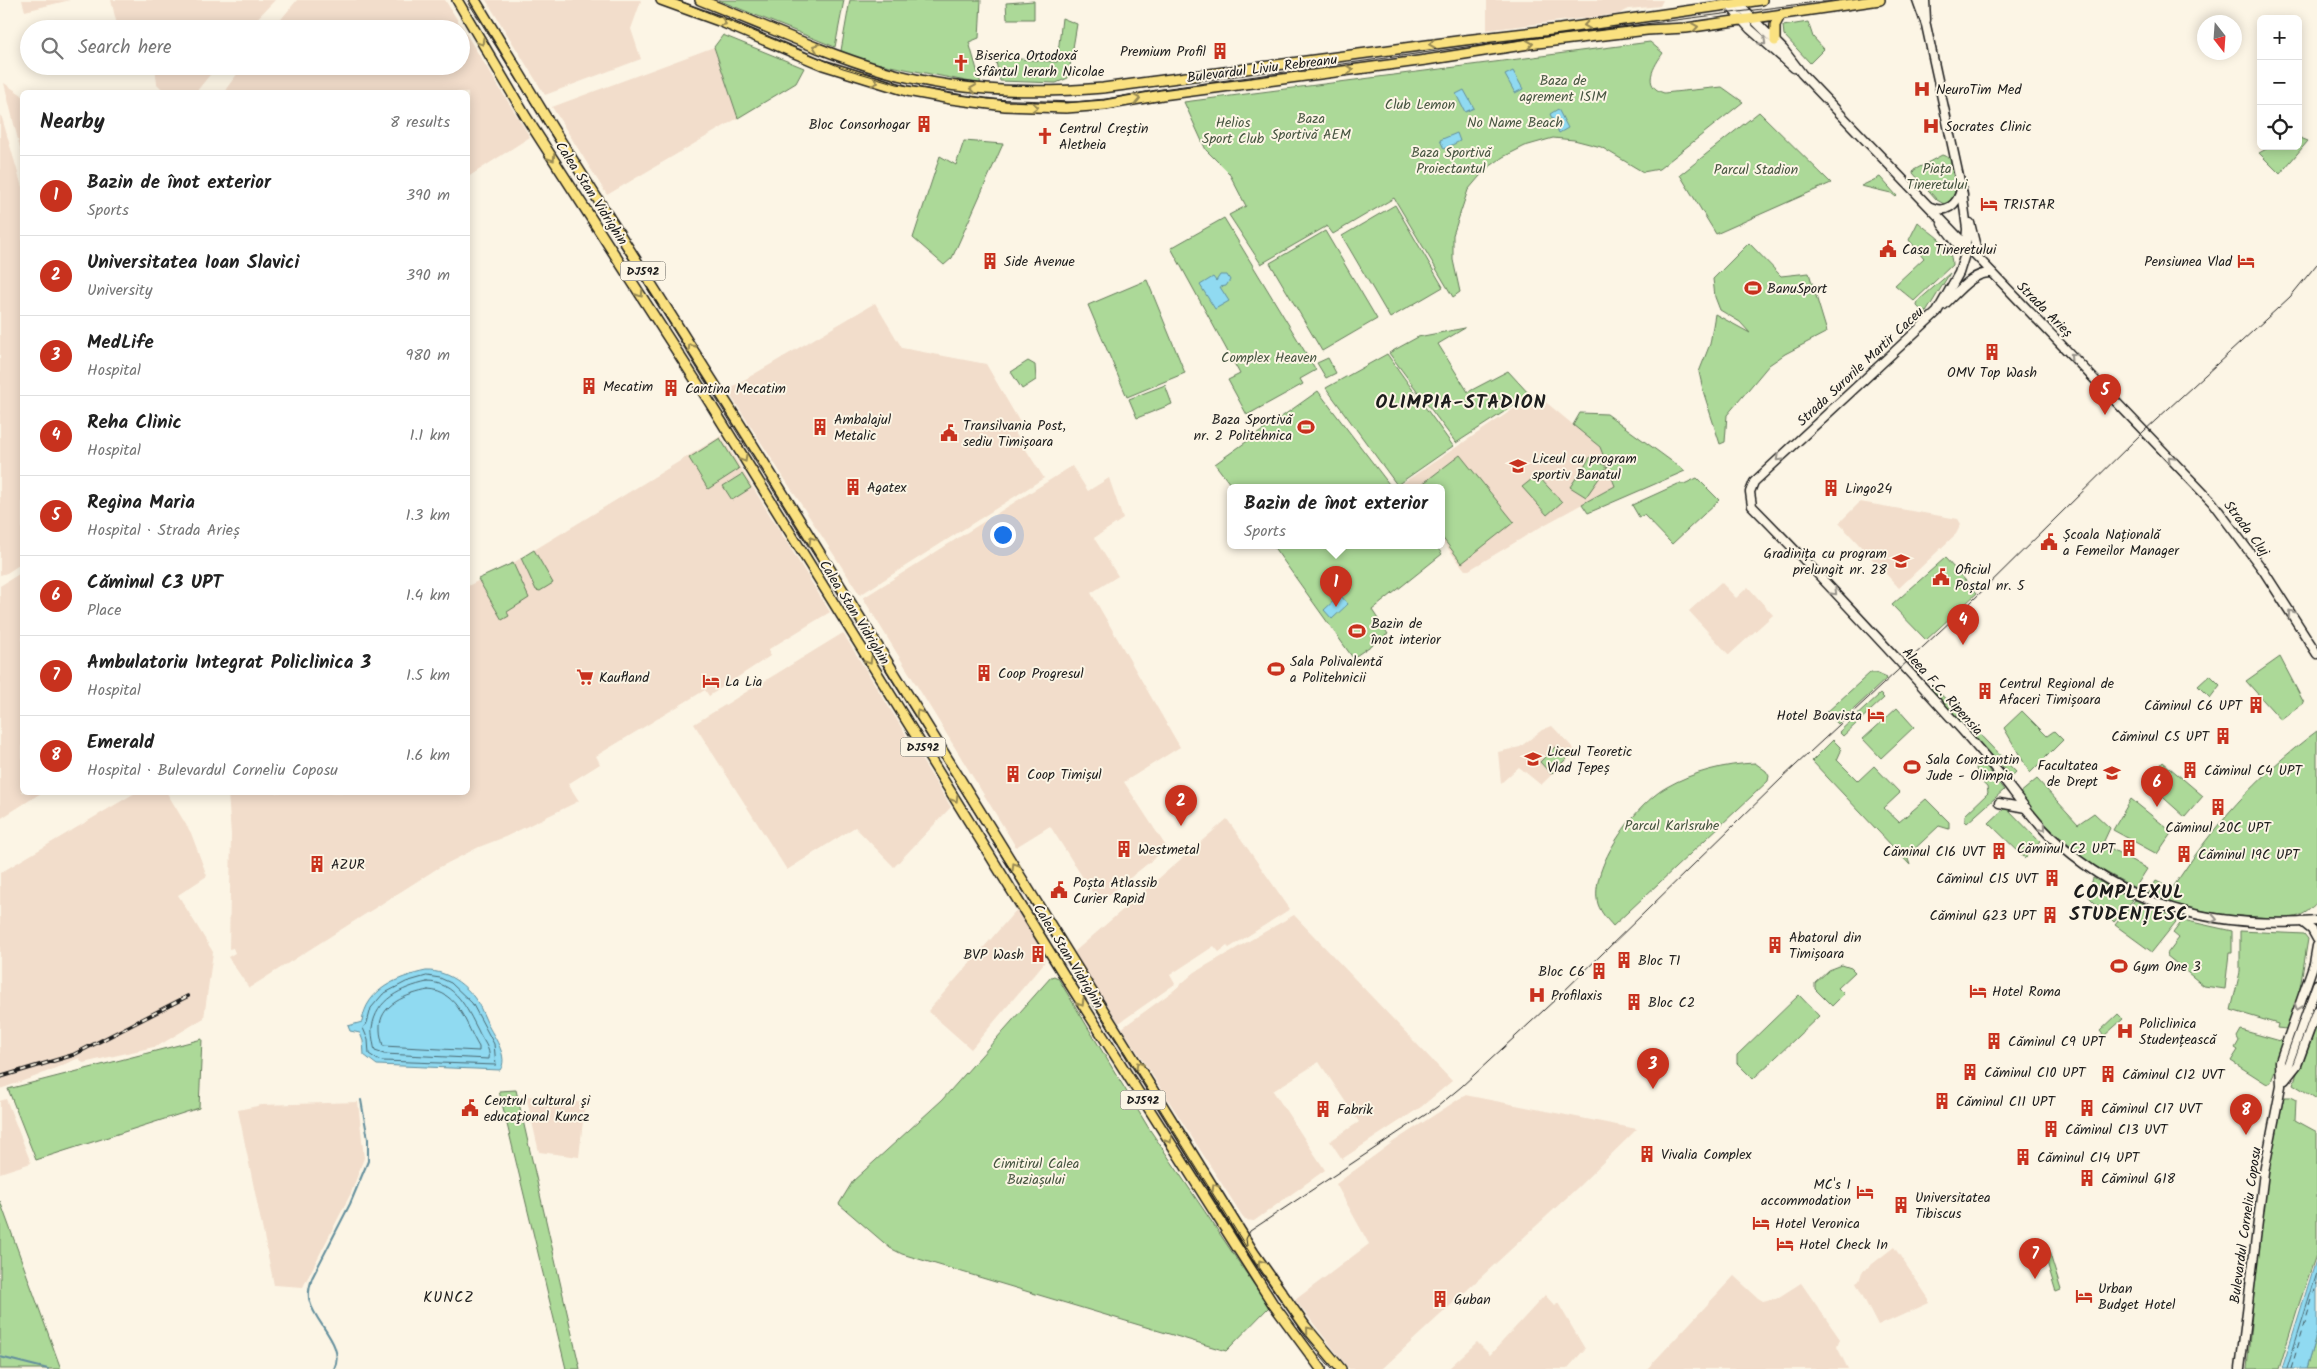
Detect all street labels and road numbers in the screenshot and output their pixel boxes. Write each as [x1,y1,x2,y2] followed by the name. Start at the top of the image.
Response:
[1186,49,1339,89] street label: Bulevardul Liviu Rebreanu
[549,137,633,250] street label: Calea Stan Vidrighin
[620,262,666,280] road number: DJ592
[2011,276,2078,343] street label: Strada Arieș
[1792,302,1929,432] street label: Strada Surorile Martir Caceu
[2218,496,2275,562] street label: Strada Cluj
[813,556,895,669] street label: Calea Stan Vidrighin
[1896,643,1988,741] street label: Aleea F.C. Ripensia
[900,738,946,756] road number: DJ592
[1027,900,1109,1013] street label: Calea Stan Vidrighin
[1120,1090,1166,1110] road number: DJ592
[2224,1145,2268,1305] street label: Bulevardul Corneliu Coposu

